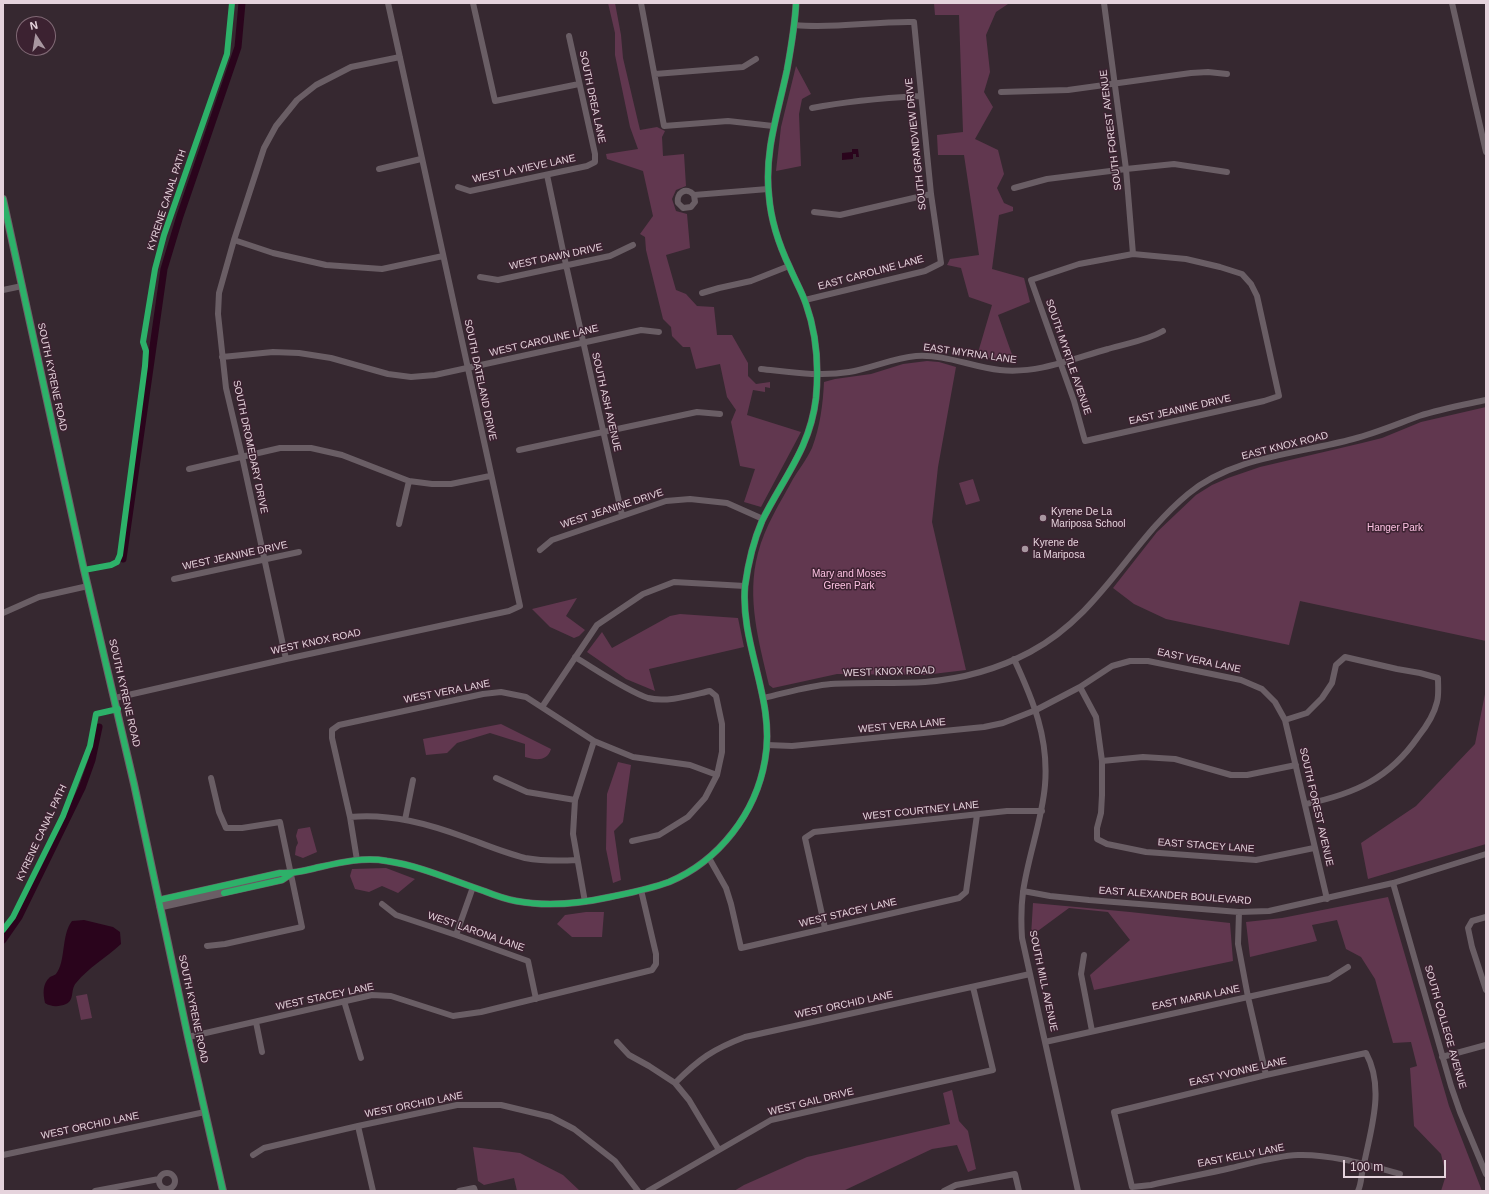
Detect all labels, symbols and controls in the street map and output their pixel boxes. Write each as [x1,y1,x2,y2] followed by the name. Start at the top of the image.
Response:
[16,16,56,56] north arrow
[29,19,39,32] text: N
[576,50,608,144] street label: SOUTH DREA LANE
[1098,69,1124,191] street label: SOUTH FOREST AVENUE
[903,77,929,211] street label: SOUTH GRANDVIEW DRIVE
[145,148,189,252] street label: KYRENE CANAL PATH
[471,152,577,186] street label: WEST LA VIEVE LANE
[508,241,604,273] street label: WEST DAWN DRIVE
[817,253,925,293] street label: EAST CAROLINE LANE
[1043,298,1093,416] street label: SOUTH MYRTLE AVENUE
[461,318,499,442] street label: SOUTH DATELAND DRIVE
[35,322,69,432] street label: SOUTH KYRENE ROAD
[488,323,600,359] street label: WEST CAROLINE LANE
[923,342,1017,366] street label: EAST MYRNA LANE
[589,351,623,453] street label: SOUTH ASH AVENUE
[230,379,270,515] street label: SOUTH DROMEDARY DRIVE
[1128,392,1232,428] street label: EAST JEANINE DRIVE
[1240,429,1330,463] street label: EAST KNOX ROAD
[559,487,665,531] street label: WEST JEANINE DRIVE
[1051,506,1125,530] place label: Kyrene De La Mariposa School
[1038,513,1048,523] marker: Kyrene De La Mariposa School
[1367,522,1423,534] park label: Hanger Park
[1033,537,1085,560] place label: Kyrene de la Mariposa
[181,539,289,573] street label: WEST JEANINE DRIVE
[1020,544,1030,554] marker: Kyrene de la Mariposa
[812,568,886,592] park label: Mary and Moses Green Park
[270,627,362,657] street label: WEST KNOX ROAD
[106,638,142,748] street label: SOUTH KYRENE ROAD
[1156,646,1242,676] street label: EAST VERA LANE
[843,664,935,680] street label: WEST KNOX ROAD
[403,678,491,706] street label: WEST VERA LANE
[858,716,946,736] street label: WEST VERA LANE
[1296,746,1336,868] street label: SOUTH FOREST AVENUE
[14,783,70,883] street label: KYRENE CANAL PATH
[862,799,980,823] street label: WEST COURTNEY LANE
[1157,837,1255,855] street label: EAST STACEY LANE
[1098,885,1252,907] street label: EAST ALEXANDER BOULEVARD
[798,896,898,930] street label: WEST STACEY LANE
[426,910,526,954] street label: WEST LARONA LANE
[1026,929,1060,1033] street label: SOUTH MILL AVENUE
[176,954,210,1064] street label: SOUTH KYRENE ROAD
[1422,964,1468,1090] street label: SOUTH COLLEGE AVENUE
[275,981,375,1013] street label: WEST STACEY LANE
[1151,983,1241,1013] street label: EAST MARIA LANE
[794,989,894,1021] street label: WEST ORCHID LANE
[1188,1055,1288,1089] street label: EAST YVONNE LANE
[767,1086,855,1118] street label: WEST GAIL DRIVE
[364,1090,464,1120] street label: WEST ORCHID LANE
[40,1110,140,1142] street label: WEST ORCHID LANE
[1197,1142,1285,1170] street label: EAST KELLY LANE
[1345,1152,1448,1178] scale bar
[1350,1160,1383,1174] text: 100 m

